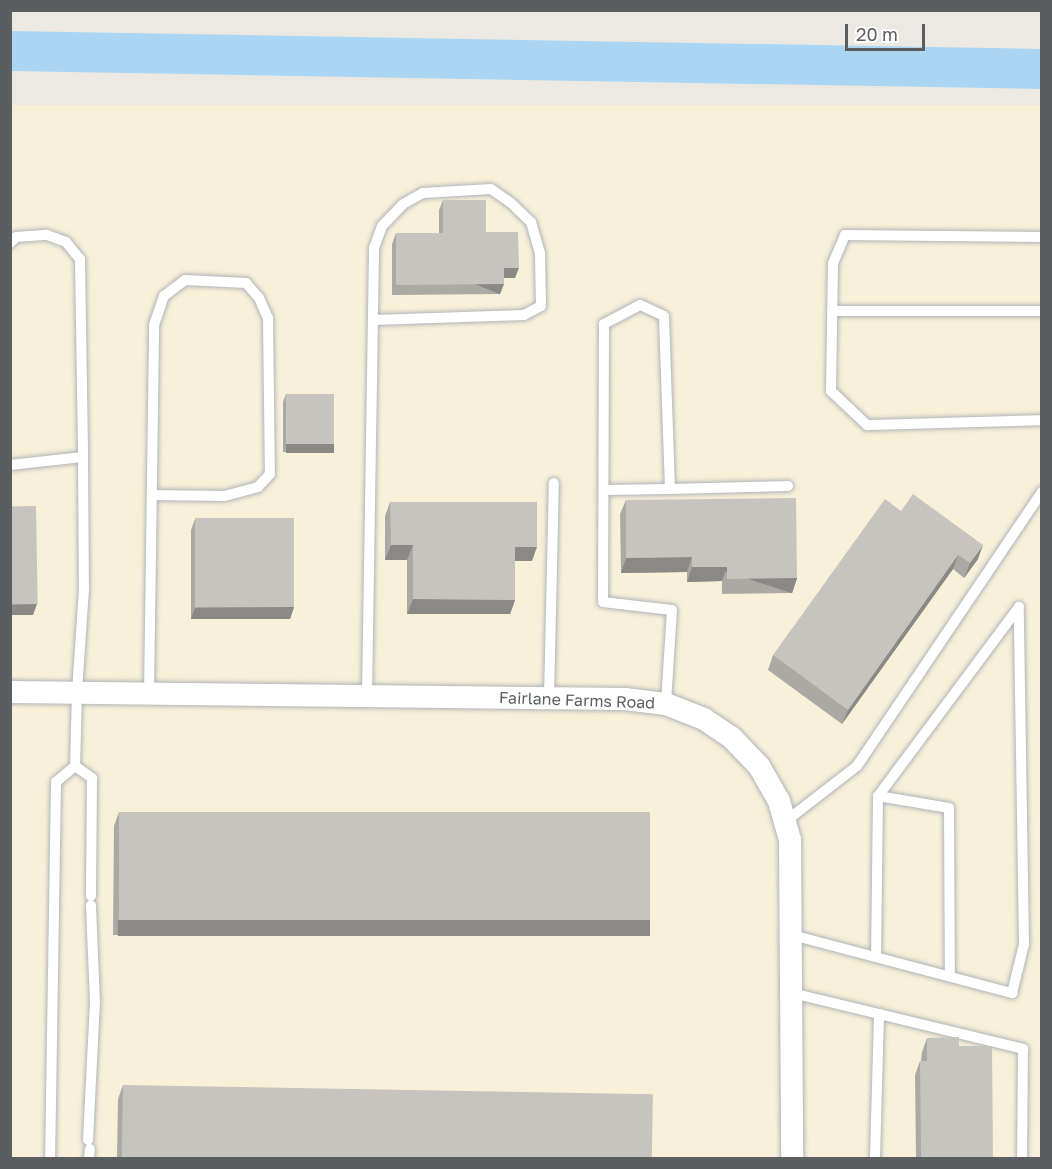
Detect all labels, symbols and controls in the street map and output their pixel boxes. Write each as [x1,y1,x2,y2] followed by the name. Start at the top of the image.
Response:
[848,12,928,50] scale bar
[856,23,898,45] text: 20 m
[499,688,655,712] street label: Fairlane Farms Road

